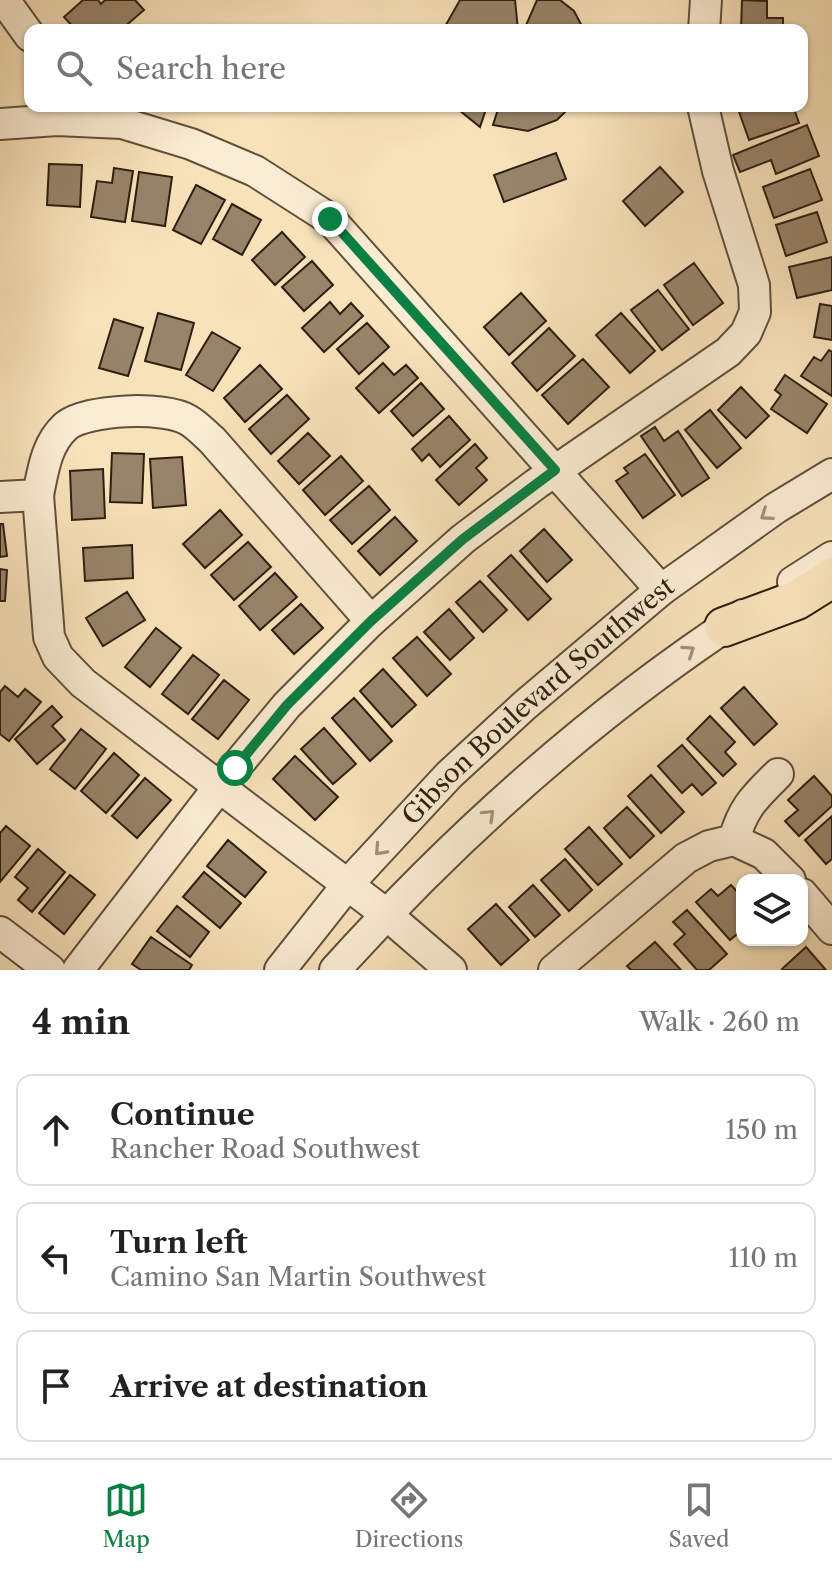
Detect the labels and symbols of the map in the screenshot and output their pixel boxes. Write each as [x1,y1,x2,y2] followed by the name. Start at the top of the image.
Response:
[312,201,348,237] route end
[760,505,774,520] one-way arrow
[395,569,681,831] street label: Gibson Boulevard Southwest
[681,645,695,660] one-way arrow
[217,750,253,786] route start
[480,810,494,825] one-way arrow
[374,841,389,855] one-way arrow

